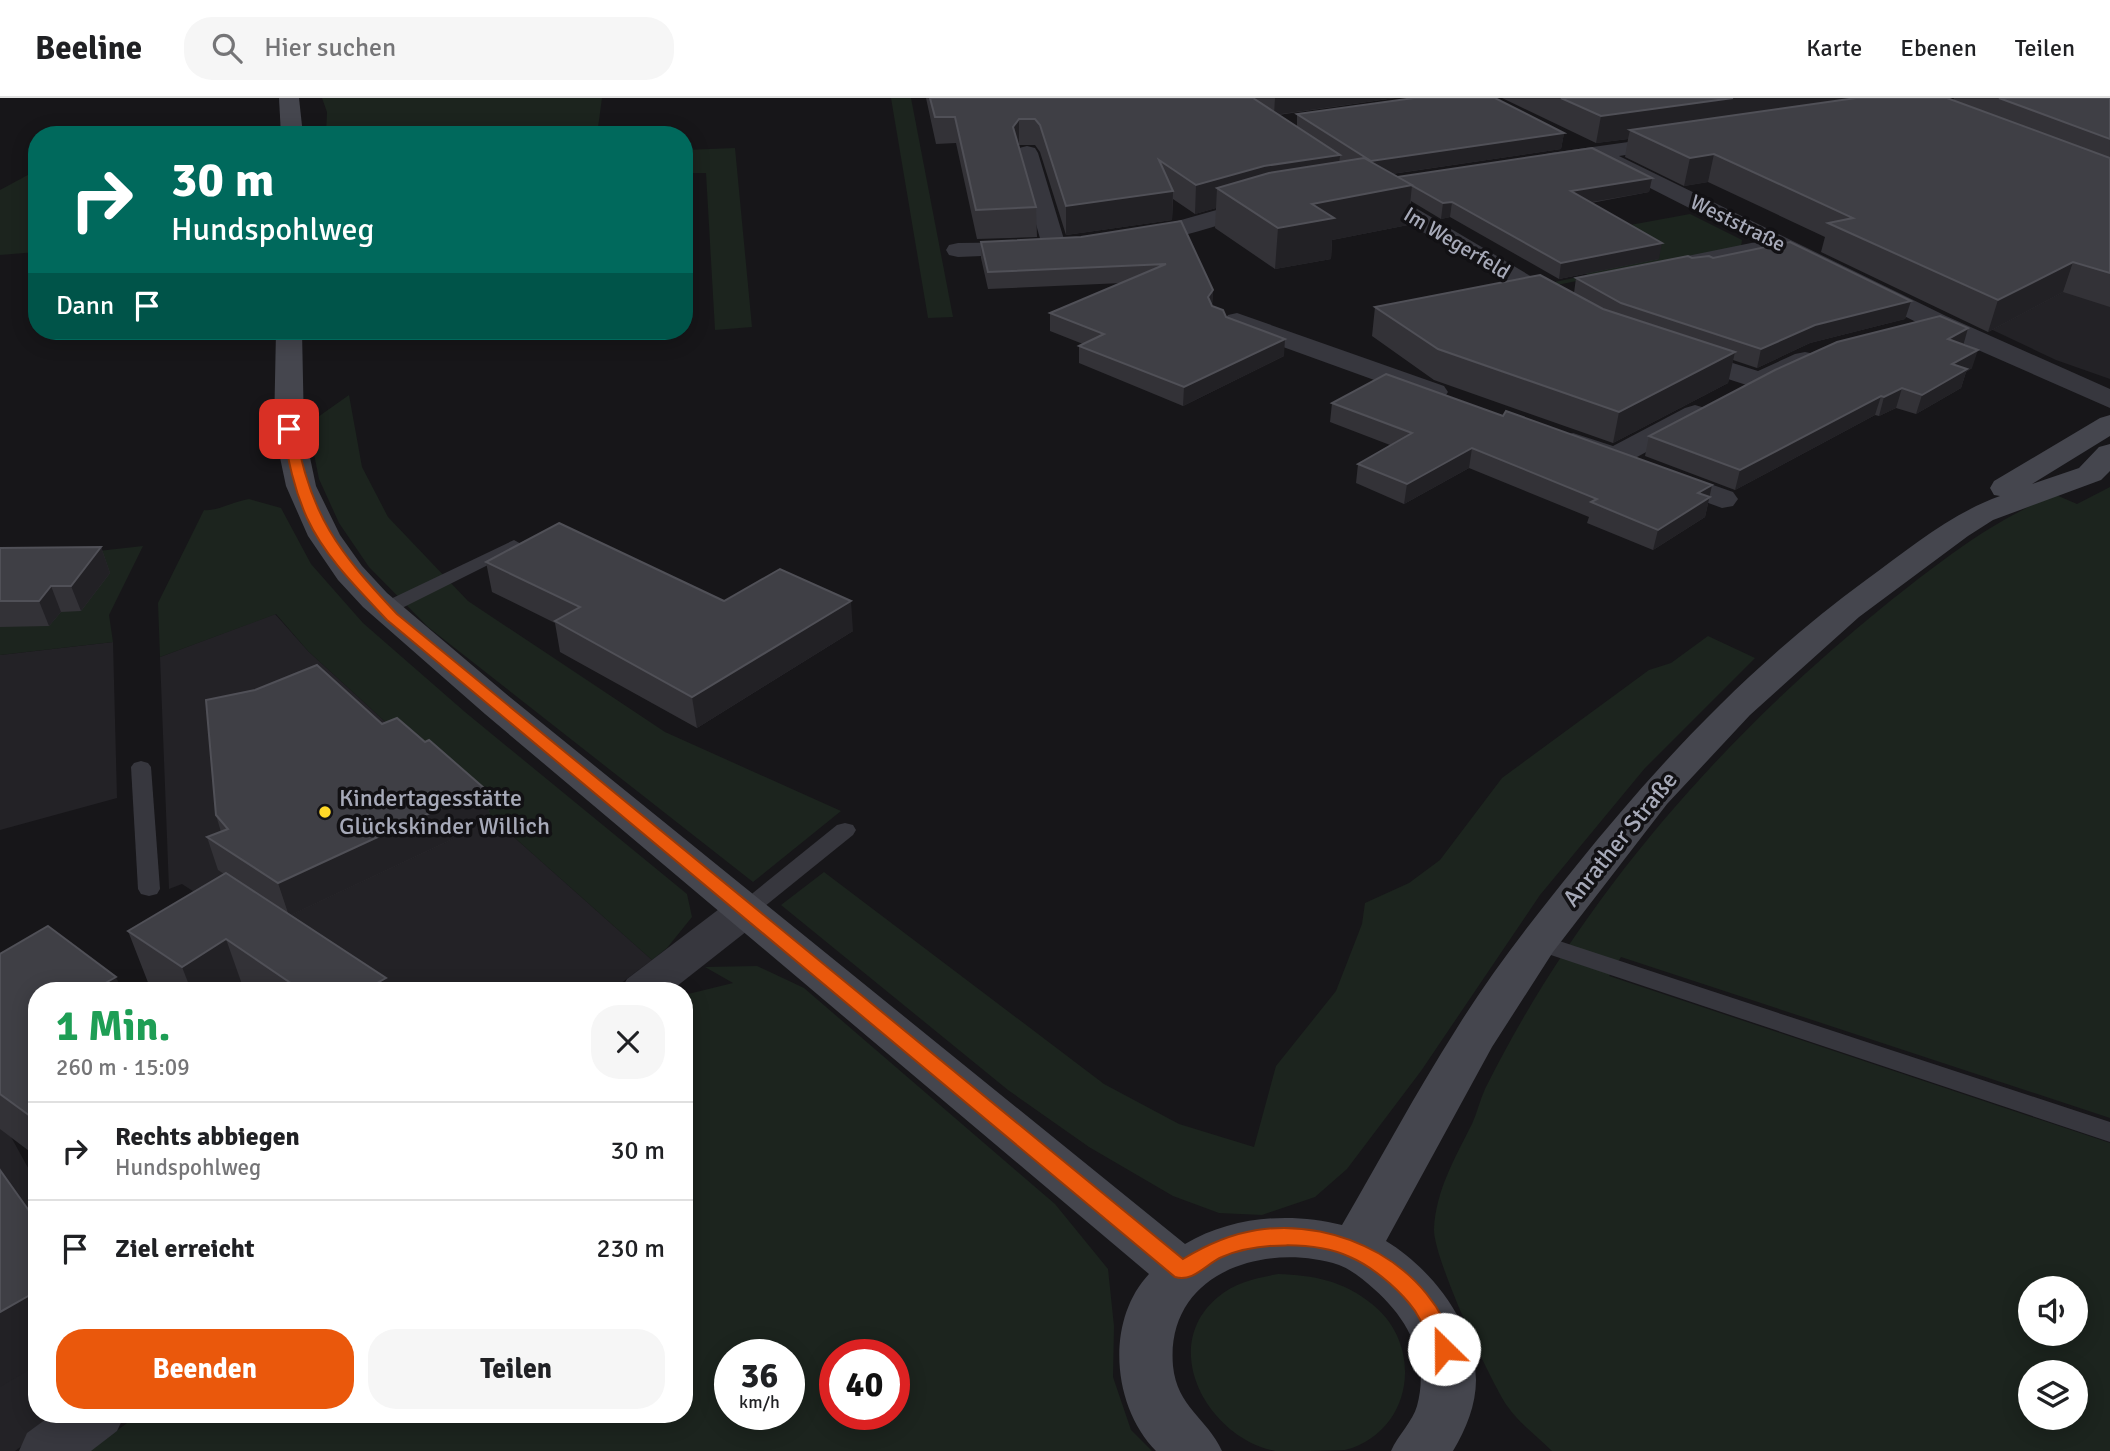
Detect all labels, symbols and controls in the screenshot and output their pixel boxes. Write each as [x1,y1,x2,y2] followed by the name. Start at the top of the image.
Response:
[184,17,674,80] search box
[35,28,142,69] text: Beeline
[208,29,246,67] icon: search
[264,32,396,64] text: Hier suchen
[1806,33,1862,63] text: Karte
[1900,33,1977,63] text: Ebenen
[2015,33,2075,63] text: Teilen
[171,150,274,210] text: 30 m
[56,154,147,245] icon: right
[1686,189,1790,257] street label: Weststraße
[1399,201,1515,285] street label: Im Wegerfeld
[171,210,374,249] text: Hundspohlweg
[128,287,166,325] icon: arrive
[56,290,114,322] text: Dann
[259,399,319,459] pin
[270,410,308,448] icon: arrive
[1556,765,1684,913] street label: Anrather Straße
[339,783,550,841] place label: Kindertagesstätte Glückskinder Willich
[317,804,333,820] marker: Kindertagesstätte Glückskinder Willich
[56,1001,170,1052] text: 1 Min.
[591,1005,665,1079] button: close
[56,1053,190,1082] text: 260 m · 15:09
[115,1121,300,1153] text: Rechts abbiegen
[56,1132,94,1170] icon: right
[610,1135,665,1167] text: 30 m
[115,1153,261,1182] text: Hundspohlweg
[56,1230,94,1268] icon: arrive
[115,1233,255,1265] text: Ziel erreicht
[596,1233,665,1265] text: 230 m
[2018,1276,2088,1430] map controls
[2018,1276,2088,1346] button: sound
[1407,1312,1481,1386] position arrow
[56,1329,354,1409] button: Beenden
[368,1329,665,1409] button: Teilen
[819,1339,910,1430] speed limit sign: 40
[741,1354,778,1397] text: 36
[2018,1360,2088,1430] button: layers
[739,1391,780,1413] text: km/h

